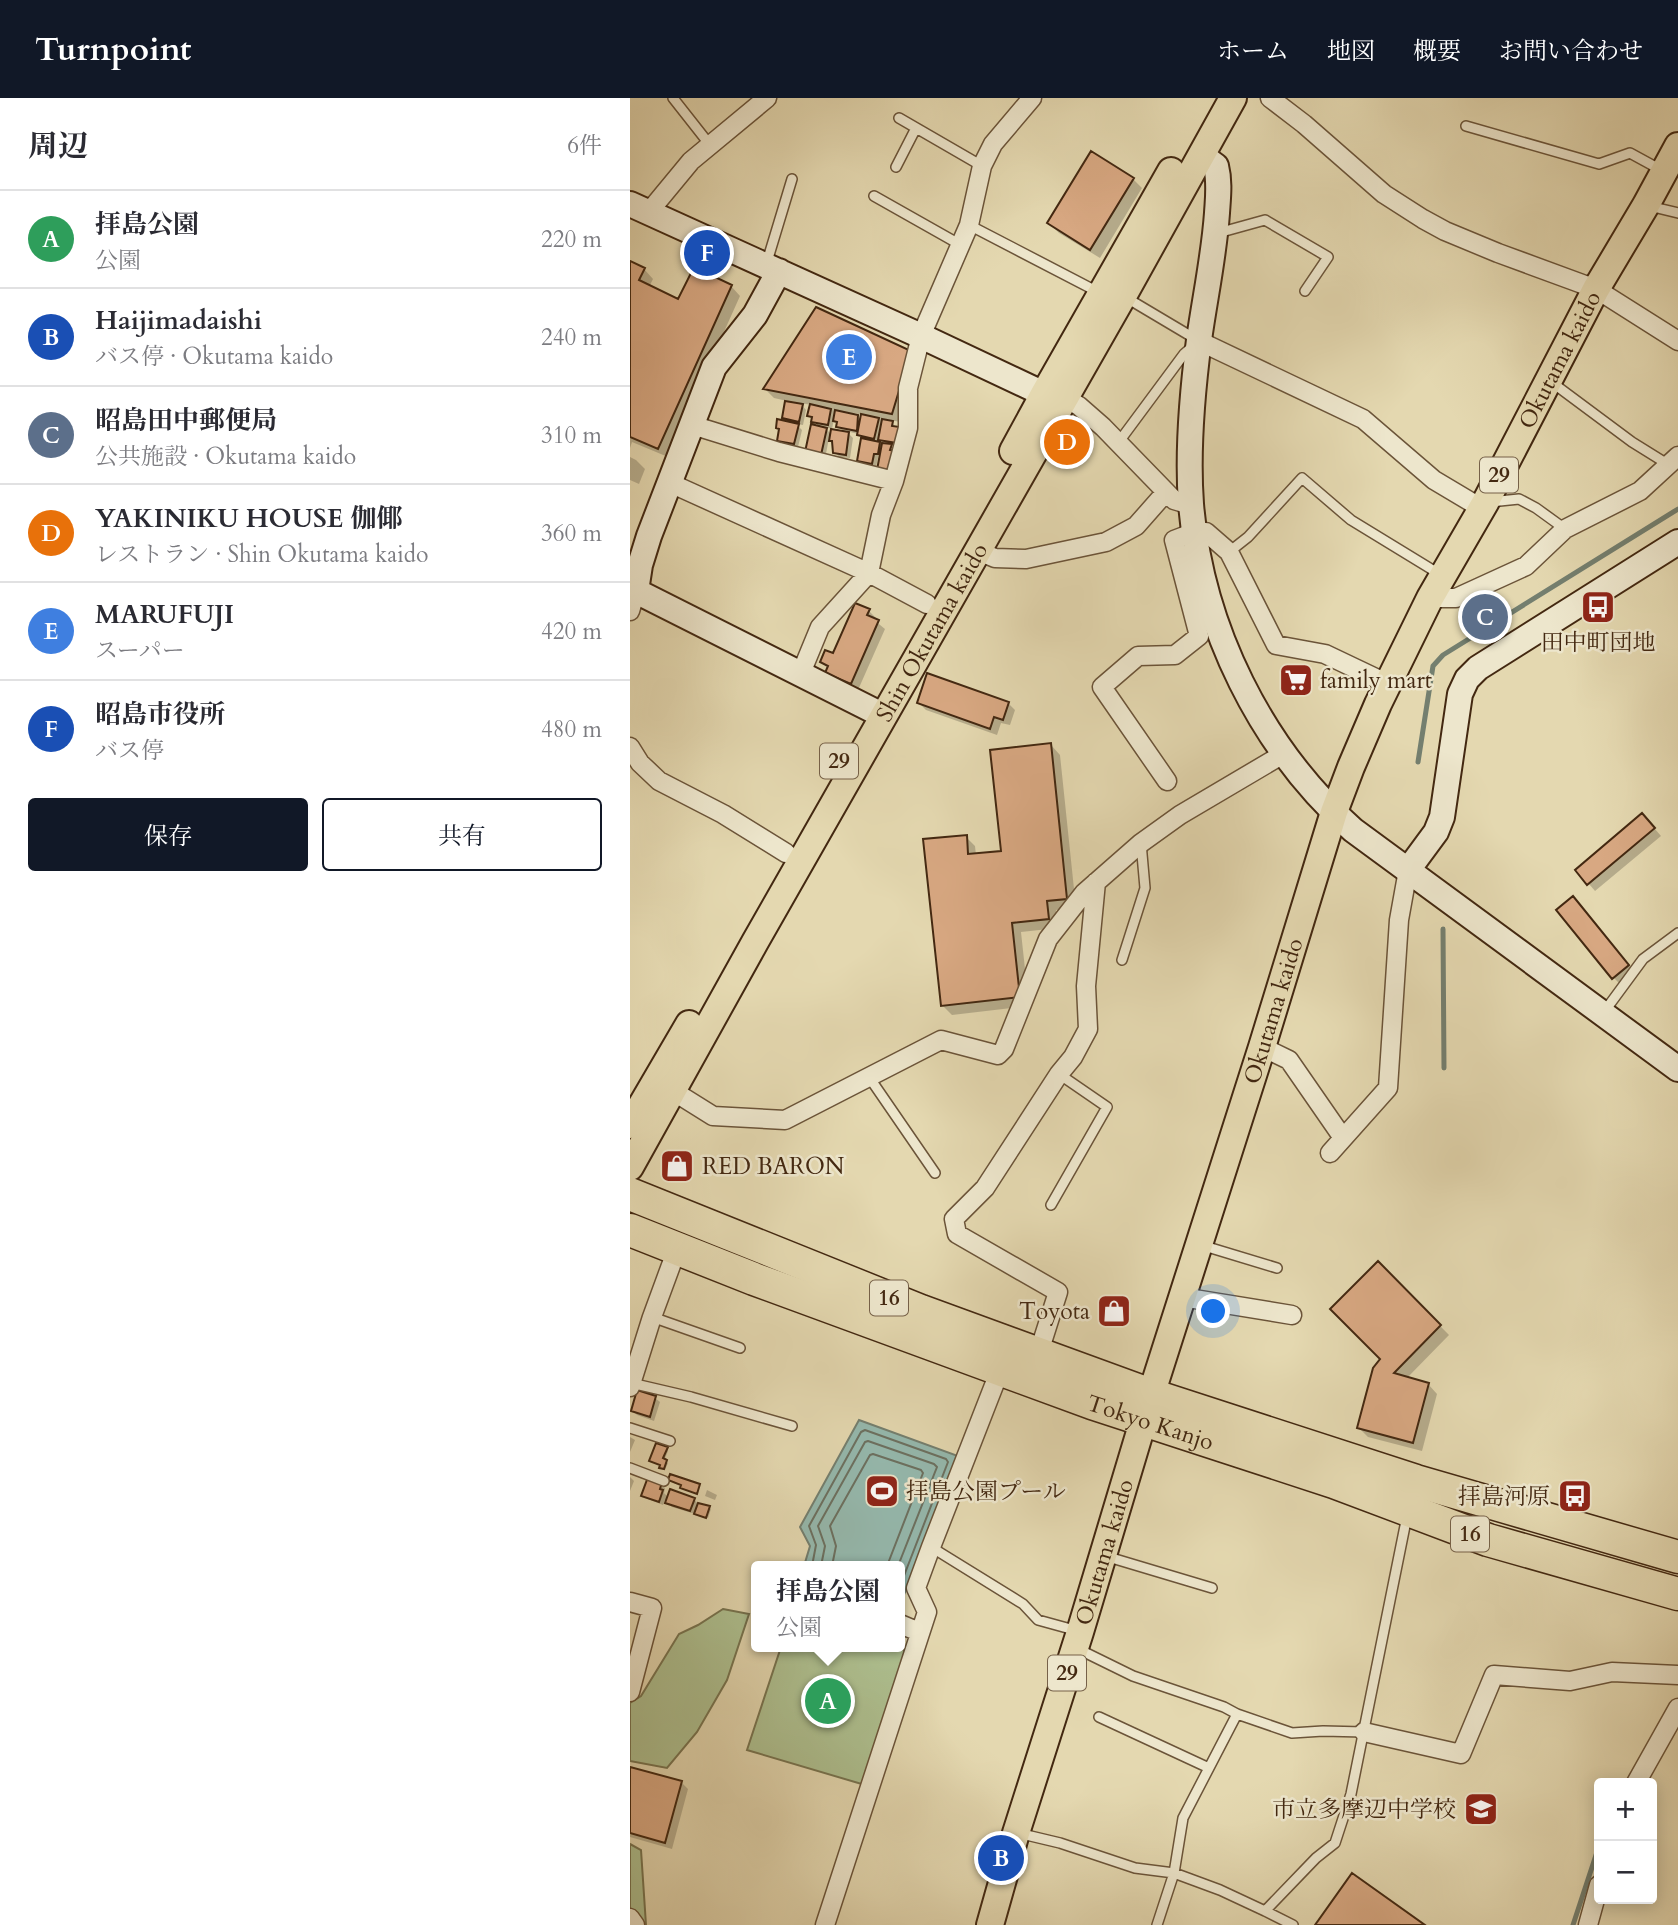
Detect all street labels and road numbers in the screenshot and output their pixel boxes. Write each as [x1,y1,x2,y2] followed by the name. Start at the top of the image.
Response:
[1511,285,1608,434] street label: Okutama kaido
[1480,458,1518,492] road number: 29
[868,537,995,727] street label: Shin Okutama kaido
[820,744,858,778] road number: 29
[1236,934,1310,1088] street label: Okutama kaido
[870,1280,908,1316] road number: 16
[1083,1387,1218,1457] street label: Tokyo Kanjo
[1067,1475,1140,1629] street label: Okutama kaido
[1451,1516,1489,1552] road number: 16
[1048,1656,1086,1690] road number: 29

